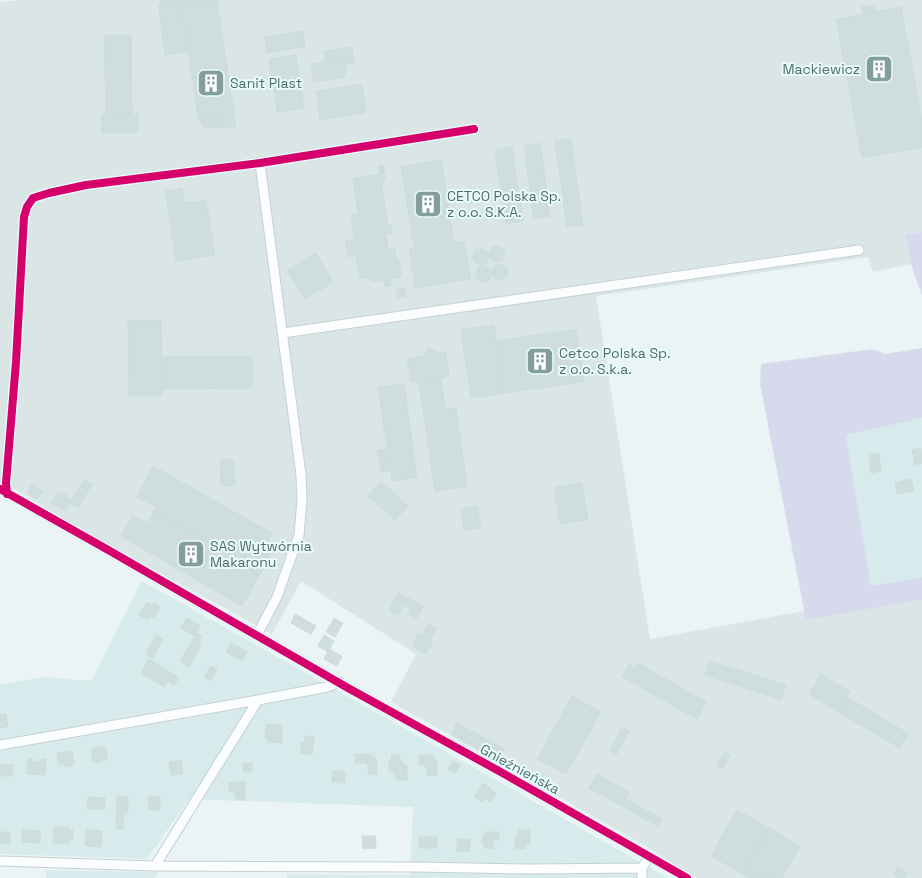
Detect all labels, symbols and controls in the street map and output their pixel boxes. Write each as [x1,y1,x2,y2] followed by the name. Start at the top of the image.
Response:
[864,54,894,84] building icon: Mackiewicz
[782,60,860,78] place label: Mackiewicz
[196,68,226,98] building icon: Sanit Plast
[230,74,302,92] place label: Sanit Plast
[447,187,561,221] place label: CETCO Polska Sp. z o.o. S.K.A.
[413,189,443,219] building icon: CETCO Polska Sp. z o.o. S.K.A.
[559,344,671,378] place label: Cetco Polska Sp. z o.o. S.k.a.
[525,346,555,376] building icon: Cetco Polska Sp. z o.o. S.k.a.
[210,537,312,571] place label: SAS Wytwórnia Makaronu
[176,539,206,569] building icon: SAS Wytwórnia Makaronu
[477,740,563,798] street label: Gnieźnieńska

